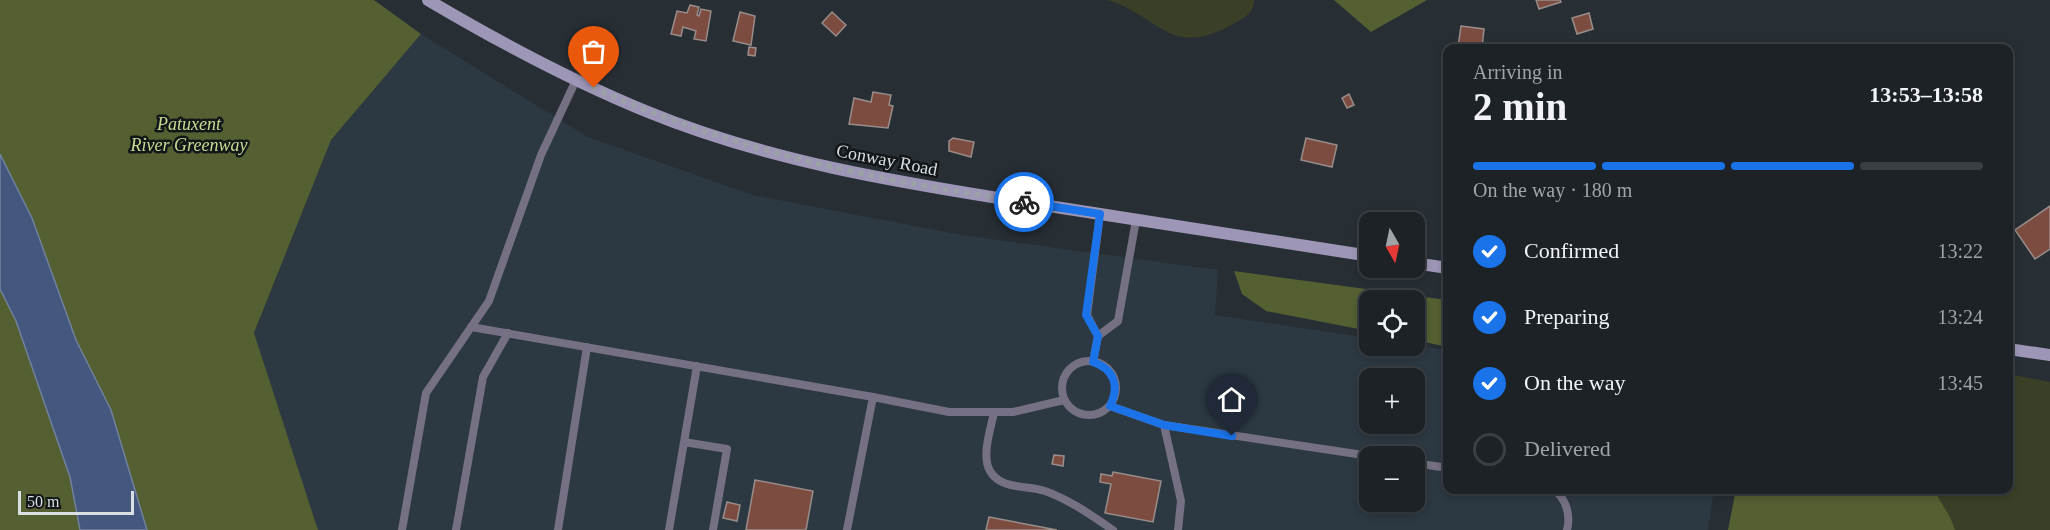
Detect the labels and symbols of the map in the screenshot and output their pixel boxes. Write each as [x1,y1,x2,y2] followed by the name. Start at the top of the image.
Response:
[568,26,619,88] pin
[130,114,247,155] park label: Patuxent River Greenway
[835,140,939,180] street label: Conway Road
[994,172,1054,232] courier
[1359,212,1425,278] north arrow
[1206,374,1257,436] pin
[18,488,134,516] scale bar

